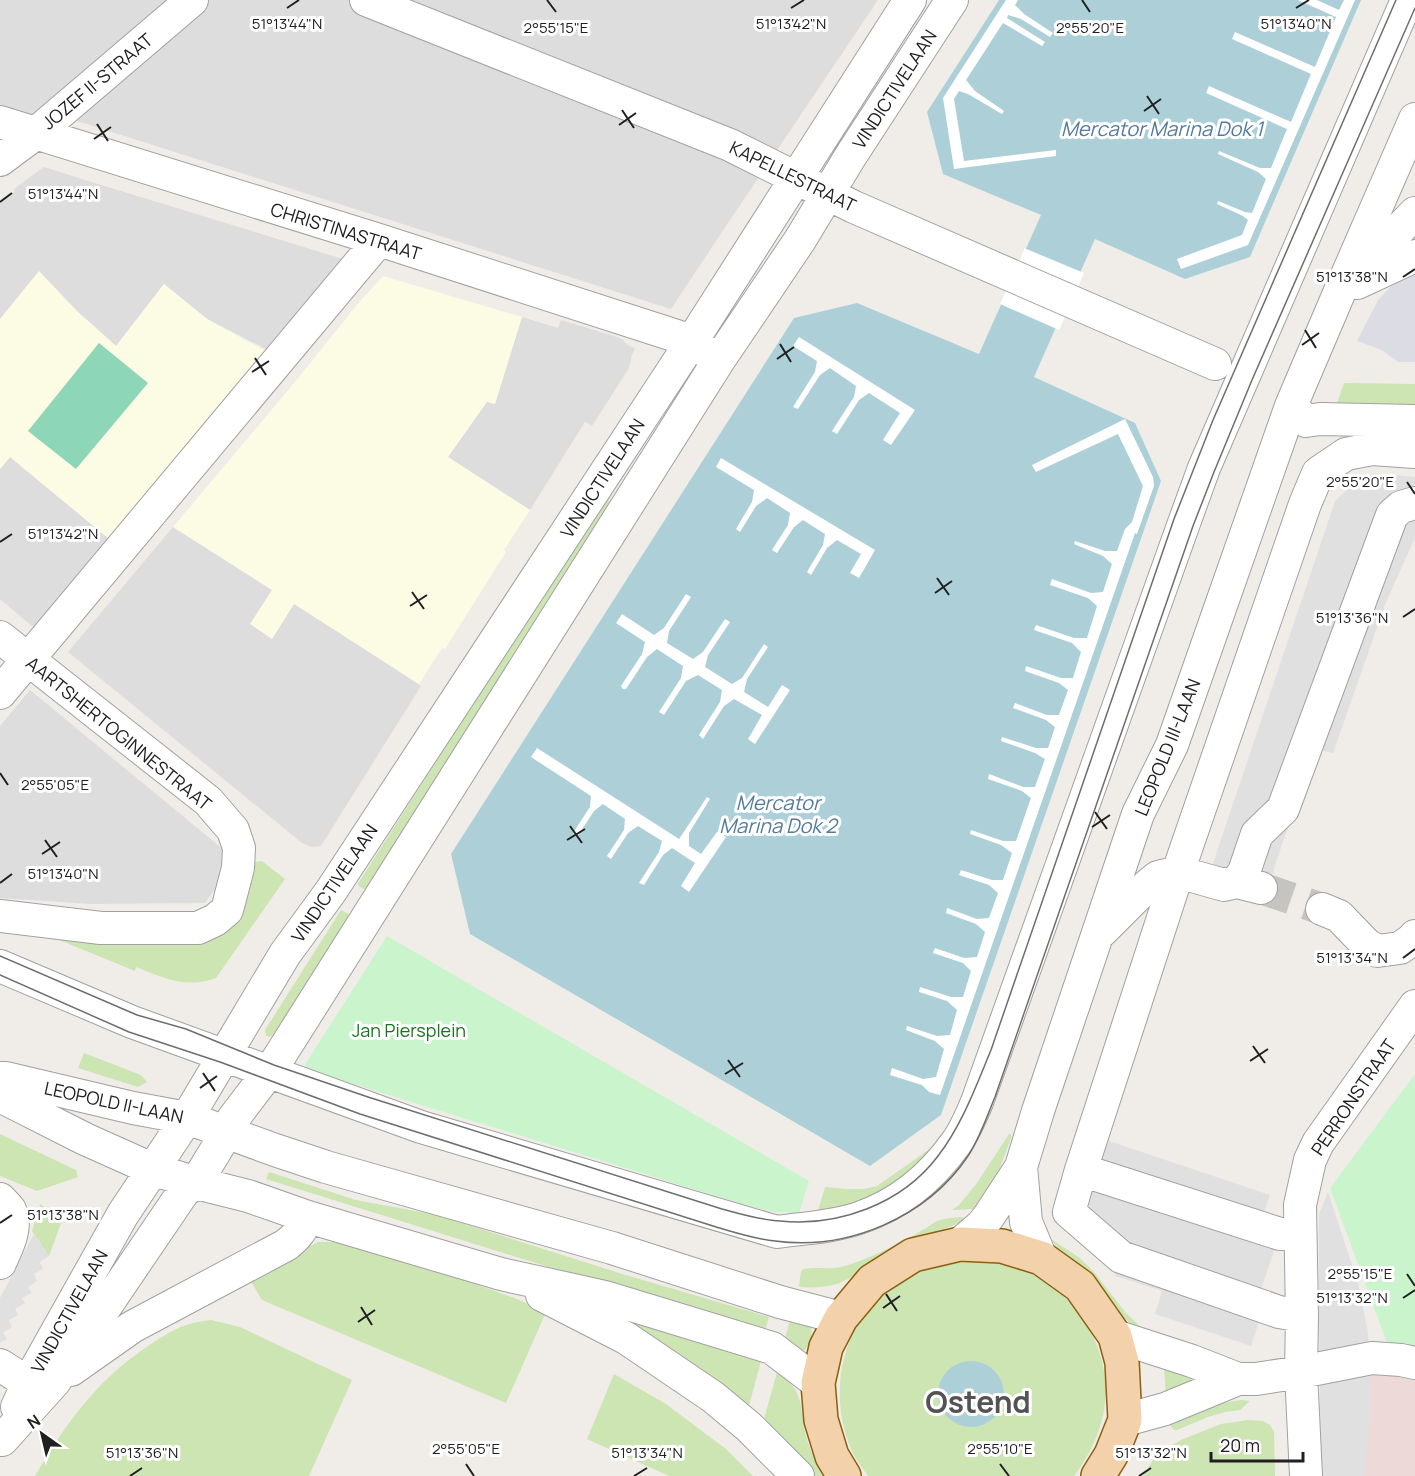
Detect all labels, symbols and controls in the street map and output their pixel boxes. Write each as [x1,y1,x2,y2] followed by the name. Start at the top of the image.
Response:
[252,13,322,34] text: 51°13'44"N
[756,13,826,34] text: 51°13'42"N
[1261,13,1331,34] text: 51°13'40"N
[524,17,588,38] text: 2°55'15"E
[1056,17,1124,38] text: 2°55'20"E
[846,25,942,153] street label: VINDICTIVELAAN
[37,27,158,134] street label: JOZEF II-STRAAT
[1061,115,1265,142] water label: Mercator Marina Dok 1
[726,135,860,217] street label: KAPELLESTRAAT
[28,183,98,204] text: 51°13'44"N
[268,197,425,265] street label: CHRISTINASTRAAT
[1316,266,1388,287] text: 51°13'38"N
[554,414,650,542] street label: VINDICTIVELAAN
[1326,471,1394,492] text: 2°55'20"E
[28,523,98,544] text: 51°13'42"N
[1316,607,1388,628] text: 51°13'36"N
[21,651,217,815] street label: AARTSHERTOGINNESTRAAT
[1129,675,1205,819] street label: LEOPOLD III-LAAN
[21,774,89,795] text: 2°55'05"E
[719,789,839,839] water label: Mercator Marina Dok 2
[286,819,382,947] street label: VINDICTIVELAAN
[28,863,98,884] text: 51°13'40"N
[1316,947,1388,968] text: 51°13'34"N
[352,1018,466,1042] park label: Jan Piersplein
[1305,1034,1401,1160] street label: PERRONSTRAAT
[42,1076,186,1128] street label: LEOPOLD II-LAAN
[27,1204,99,1225] text: 51°13'38"N
[25,1245,113,1377] street label: VINDICTIVELAAN
[1328,1263,1392,1284] text: 2°55'15"E
[1316,1287,1388,1308] text: 51°13'32"N
[925,1381,1031,1422] district label: Ostend
[12,1404,72,1464] north arrow
[23,1409,45,1434] text: N
[1211,1425,1302,1463] scale bar
[1220,1433,1260,1457] text: 20 m
[432,1438,500,1459] text: 2°55'05"E
[967,1438,1033,1459] text: 2°55'10"E
[106,1442,178,1463] text: 51°13'36"N
[611,1442,683,1463] text: 51°13'34"N
[1115,1442,1187,1463] text: 51°13'32"N

